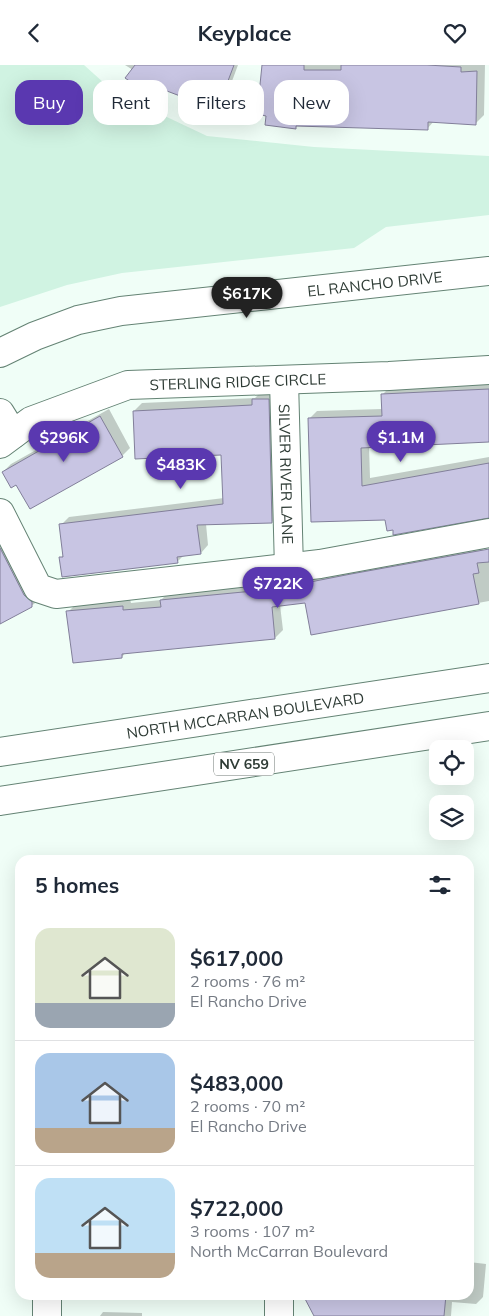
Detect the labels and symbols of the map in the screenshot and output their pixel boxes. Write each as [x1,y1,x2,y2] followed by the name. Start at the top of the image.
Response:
[306,267,443,300] street label: EL RANCHO DRIVE
[212,277,282,319] pin: $617K
[149,369,327,394] street label: STERLING RIDGE CIRCLE
[275,404,298,545] street label: SILVER RIVER LANE
[29,421,99,463] pin: $296K
[366,421,436,463] pin: $1.1M
[146,447,216,490] pin: $483K
[243,567,313,609] pin: $722K
[125,688,365,742] street label: NORTH MCCARRAN BOULEVARD
[214,753,274,776] road number: NV 659

